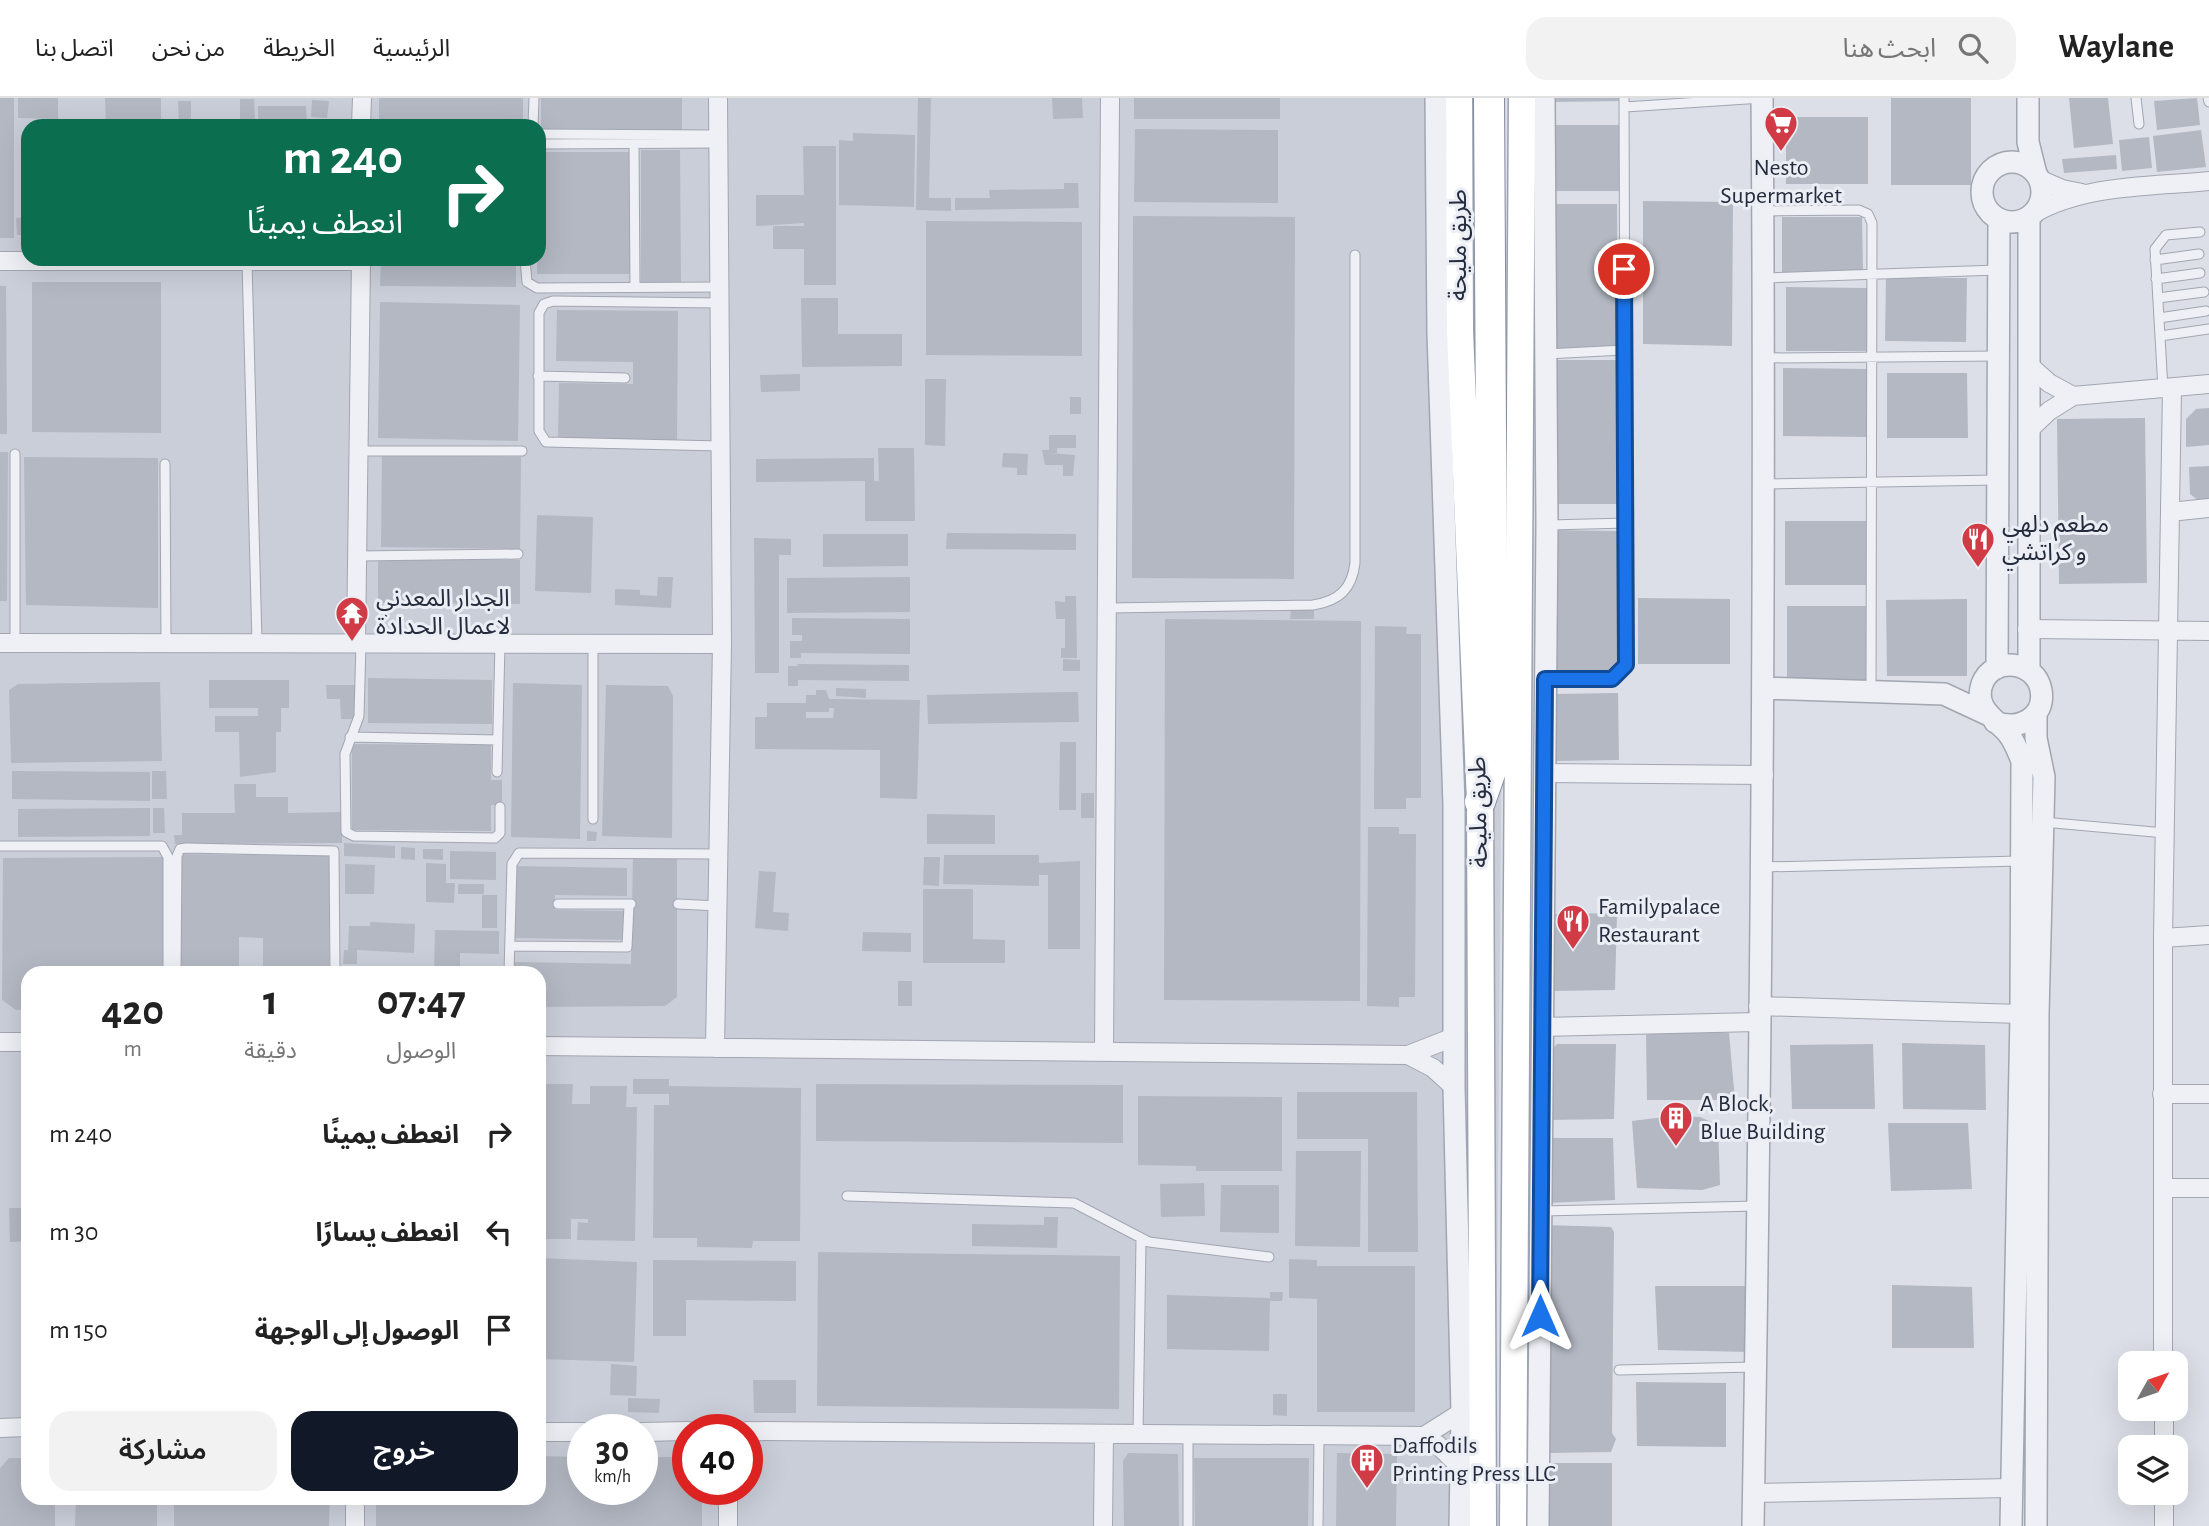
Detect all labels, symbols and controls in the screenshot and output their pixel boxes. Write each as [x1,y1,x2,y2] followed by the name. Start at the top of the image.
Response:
[1526,17,2016,80] search box
[1954,29,1992,67] icon: search
[2058,31,2174,64] text: Waylane
[1842,36,1936,62] text: ابحث هنا
[35,37,114,61] text: اتصل بنا
[152,37,225,61] text: من نحن
[263,37,335,61] text: الخريطة
[373,37,450,61] text: الرئيسية
[1762,104,1800,153] supermarket icon: Nesto Supermarket
[283,134,403,183] text: 240 m
[427,147,518,238] icon: right
[1720,156,1842,208] place label: Nesto Supermarket
[1447,189,1473,301] street label: طريق مليحة
[247,207,403,239] text: انعطف يمينًا
[1594,239,1654,299] pin
[1605,250,1643,288] icon: arrive
[2002,513,2109,571] place label: مطعم دلهي و كراتشي
[1959,520,1997,569] restaurant icon: مطعم دلهي و كراتشي
[376,587,510,640] place label: الجدار المعدني لاعمال الحدادة
[333,594,371,643] temple icon: الجدار المعدني لاعمال الحدادة
[1466,756,1494,868] street label: طريق مليحة
[1598,895,1720,947] place label: Familypalace Restaurant
[1554,902,1592,951] restaurant icon: Familypalace Restaurant
[263,980,278,1022] text: 1
[377,980,466,1022] text: 07:47
[101,990,164,1032] text: 420
[123,1038,142,1061] text: m
[244,1040,297,1063] text: دقيقة
[386,1040,456,1063] text: الوصول
[1700,1092,1826,1144] place label: A Block, Blue Building
[1657,1099,1695,1148] building icon: A Block, Blue Building
[480,1115,518,1153] icon: right
[49,1121,112,1147] text: 240 m
[322,1122,459,1148] text: انعطف يمينًا
[480,1213,518,1251] icon: left
[49,1219,99,1245] text: 30 m
[315,1220,459,1246] text: انعطف يسارًا
[1503,1279,1577,1353] position arrow
[480,1311,518,1349] icon: arrive
[49,1317,108,1343] text: 150 m
[255,1318,459,1344] text: الوصول إلى الوجهة
[2118,1351,2188,1421] north arrow
[2118,1351,2188,1505] map controls
[49,1411,277,1491] button: مشاركة
[291,1411,518,1491] button: خروج
[672,1414,763,1505] speed limit sign: 40
[596,1433,629,1468] text: 30
[1392,1434,1556,1486] place label: Daffodils Printing Press LLC
[2118,1435,2188,1505] button: layers
[1348,1441,1386,1490] building icon: Daffodils Printing Press LLC
[594,1468,631,1486] text: km/h

